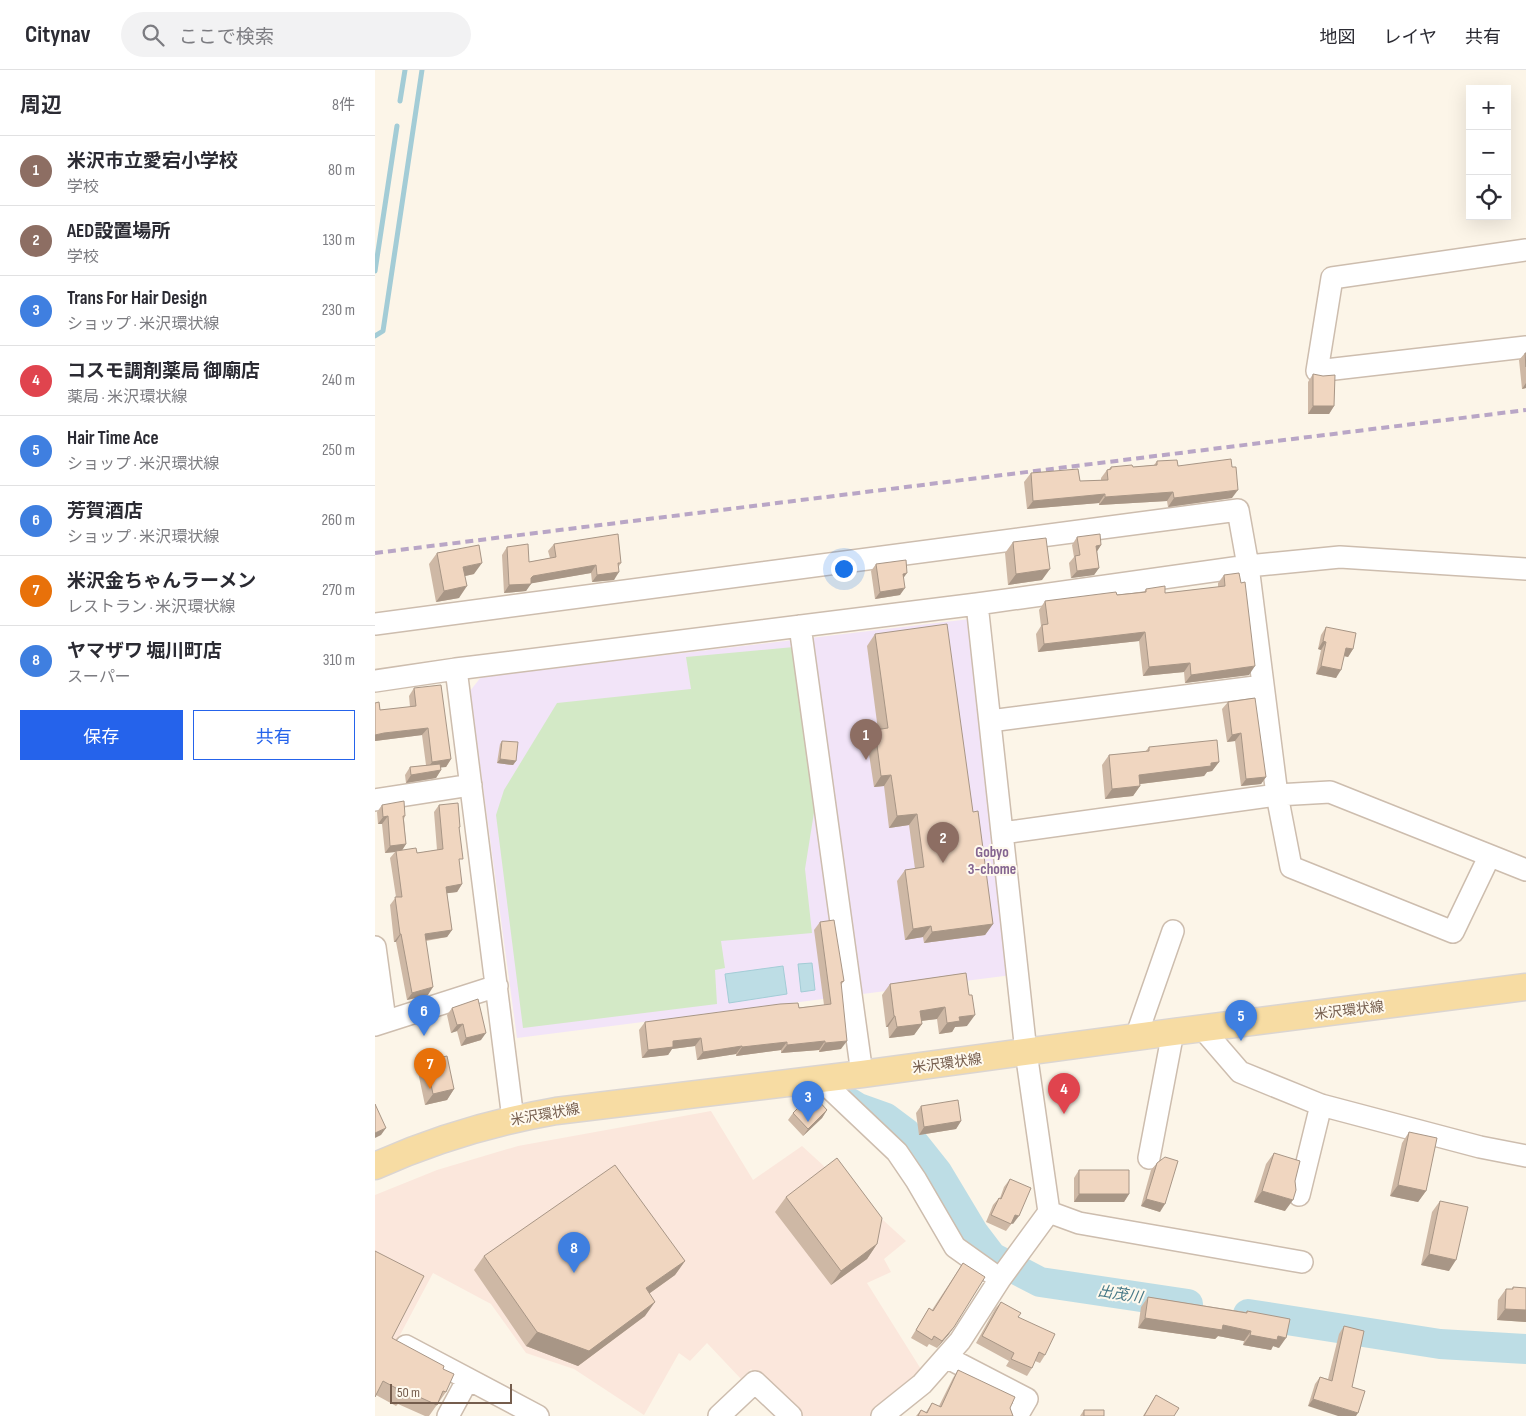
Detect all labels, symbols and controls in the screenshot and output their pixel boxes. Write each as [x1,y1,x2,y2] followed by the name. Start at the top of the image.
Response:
[121,12,471,57] search box
[25,20,91,49] text: Citynav
[139,21,167,49] icon: search
[179,26,274,49] text: ここで検索
[1320,27,1356,48] text: 地図
[1384,27,1437,48] text: レイヤ
[1465,27,1501,48] text: 共有
[1466,85,1511,220] map controls
[1466,85,1511,130] button: +
[20,93,62,118] text: 周辺
[332,96,355,115] text: 8件
[1466,130,1511,175] button: −
[67,150,238,173] text: 米沢市立愛宕小学校
[33,161,39,180] text: 1
[328,161,355,180] text: 80 m
[1466,175,1511,220] button: locate
[67,178,99,197] text: 学校
[67,220,170,243] text: AED設置場所
[32,231,40,250] text: 2
[323,231,355,250] text: 130 m
[67,248,99,267] text: 学校
[67,287,207,310] text: Trans For Hair Design
[32,301,40,320] text: 3
[322,301,355,320] text: 230 m
[67,315,219,334] text: ショップ · 米沢環状線
[67,360,260,383] text: コスモ調剤薬局 御廟店
[32,371,40,390] text: 4
[322,371,355,390] text: 240 m
[67,388,187,407] text: 薬局 · 米沢環状線
[67,427,159,450] text: Hair Time Ace
[32,441,40,460] text: 5
[322,441,355,460] text: 250 m
[67,455,219,474] text: ショップ · 米沢環状線
[67,500,143,523] text: 芳賀酒店
[32,511,40,530] text: 6
[321,511,355,530] text: 260 m
[67,528,219,547] text: ショップ · 米沢環状線
[831,556,857,582] your location
[67,570,256,593] text: 米沢金ちゃんラーメン
[33,581,39,600] text: 7
[322,581,355,600] text: 270 m
[67,598,235,617] text: レストラン · 米沢環状線
[67,640,222,663] text: ヤマザワ 堀川町店
[32,651,40,670] text: 8
[323,651,355,670] text: 310 m
[67,668,131,687] text: スーパー
[20,710,183,760] button: 保存
[193,710,355,760] button: 共有
[850,719,882,760] pin: 1
[927,822,959,863] pin: 2
[968,843,1016,879] district label: Gobyo 3-chome
[408,995,440,1036] pin: 6
[1313,998,1385,1023] street label: 米沢環状線
[1225,1000,1257,1041] pin: 5
[414,1048,446,1089] pin: 7
[911,1050,983,1077] street label: 米沢環状線
[1048,1073,1080,1114] pin: 4
[792,1081,824,1122] pin: 3
[509,1100,581,1129] street label: 米沢環状線
[558,1232,590,1273] pin: 8
[1096,1282,1146,1308] water label: 出茂川
[390,1381,513,1404] scale bar
[397,1384,420,1401] text: 50 m

